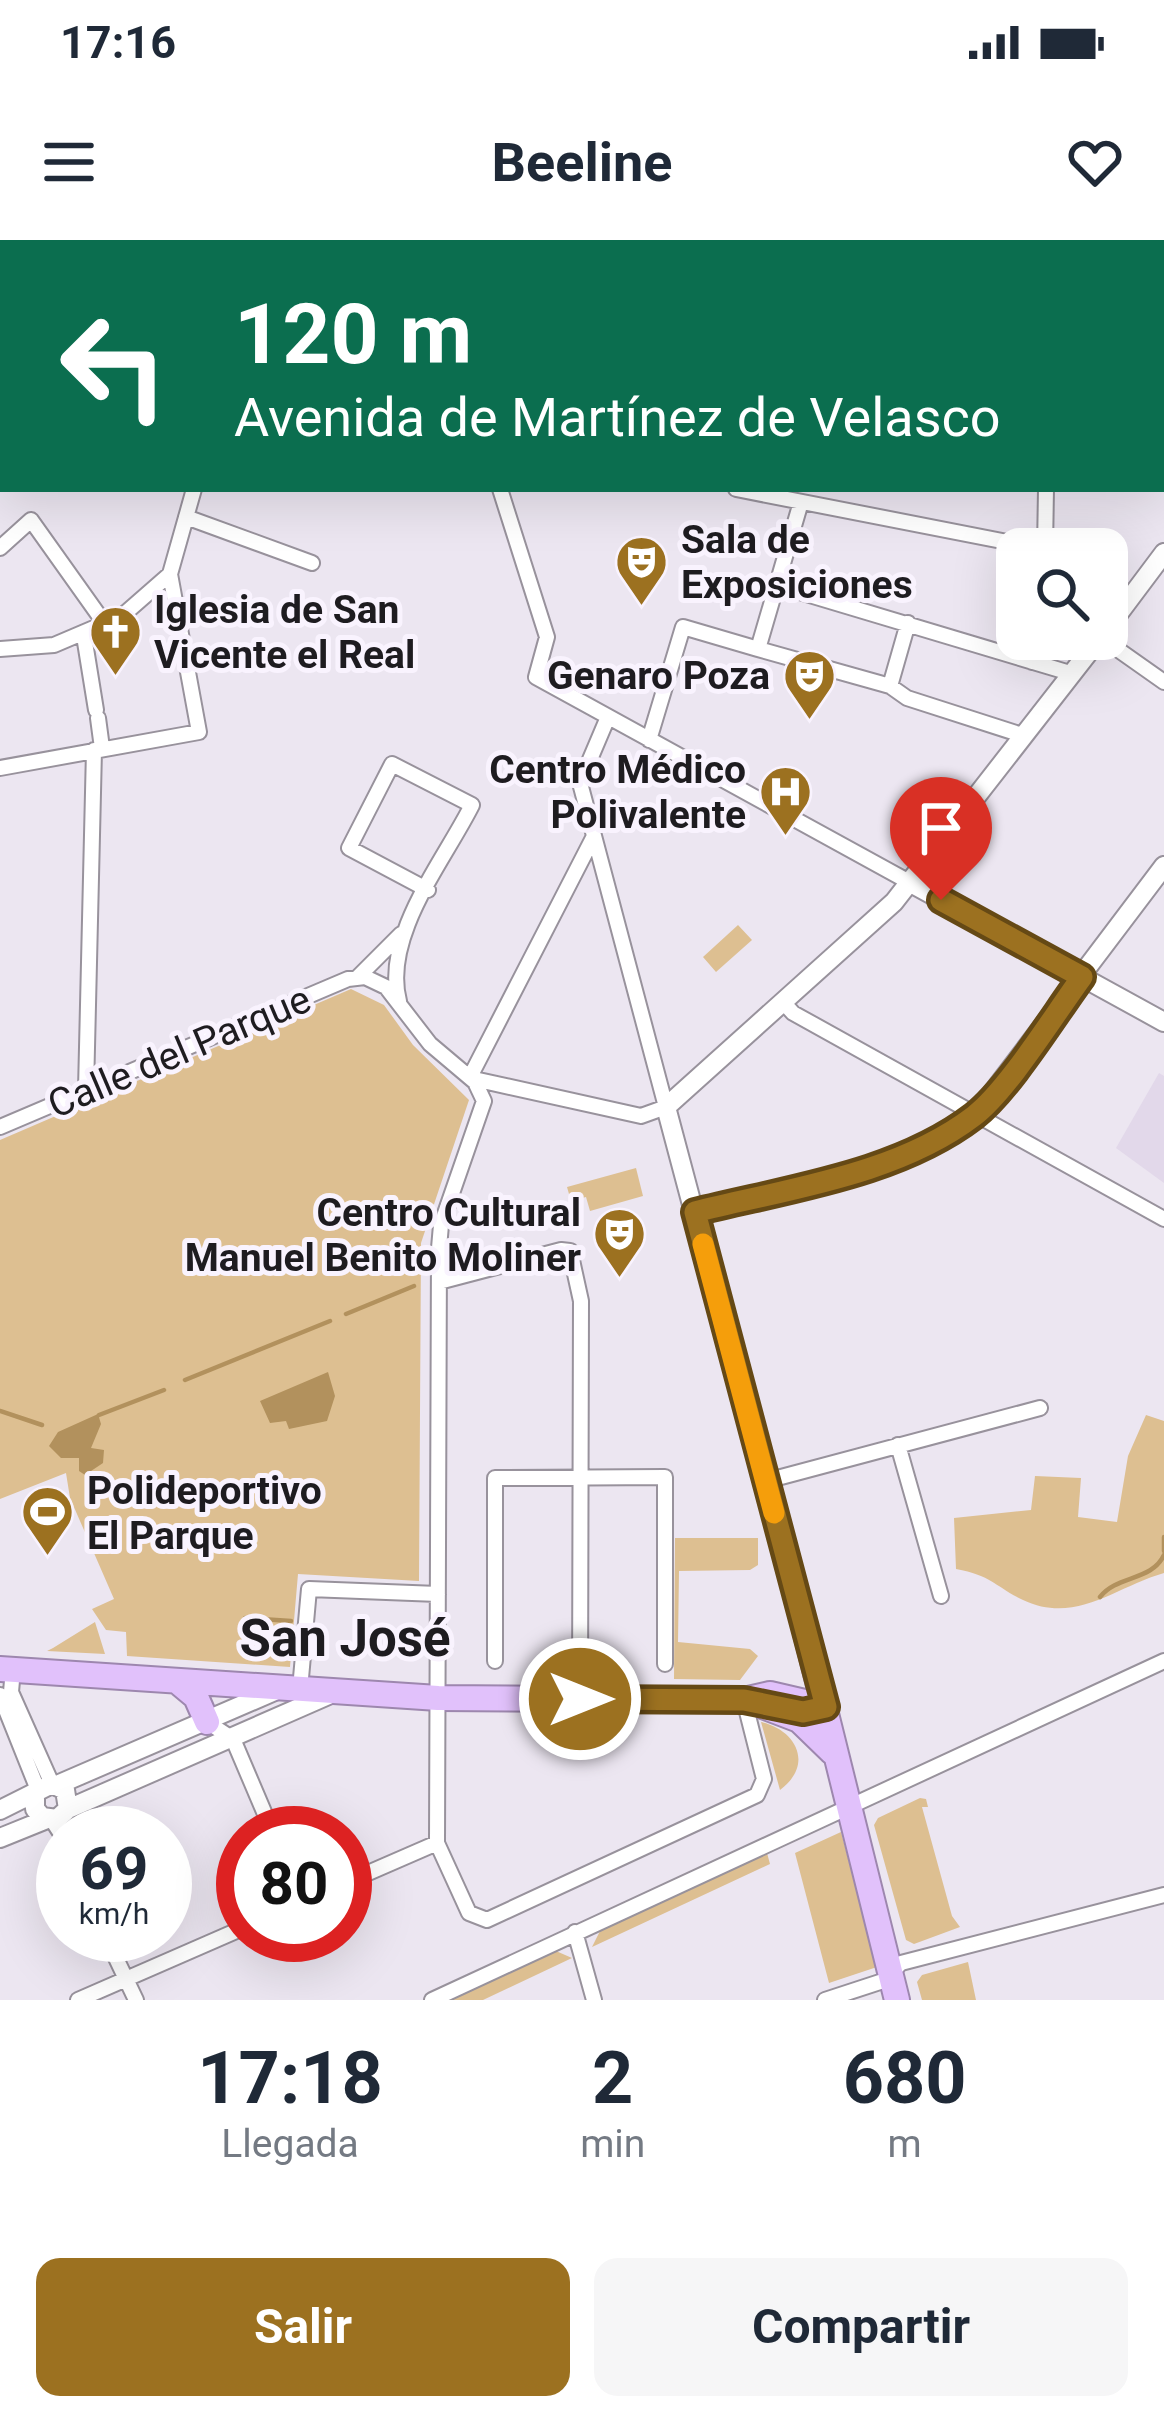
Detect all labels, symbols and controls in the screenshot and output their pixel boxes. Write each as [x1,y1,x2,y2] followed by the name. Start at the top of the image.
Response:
[60,16,176,69] text: 17:16
[36,129,102,195] icon: menu
[1062,129,1128,195] icon: heart
[492,131,672,194] text: Beeline
[234,285,472,384] text: 120 m
[36,288,192,444] icon: left
[234,386,1001,449] text: Avenida de Martínez de Velasco
[681,517,913,608] place label: Sala de Exposiciones
[996,528,1128,660] map controls
[996,528,1128,660] button: search
[614,533,670,607] theatre icon: Sala de Exposiciones
[154,587,415,678] place label: Iglesia de San Vicente el Real
[87,603,143,677] church icon: Iglesia de San Vicente el Real
[781,647,837,721] theatre icon: Genaro Poza
[547,653,770,699] place label: Genaro Poza
[489,747,746,838] place label: Centro Médico Polivalente
[757,763,813,837] hospital icon: Centro Médico Polivalente
[890,777,992,900] pin
[908,795,974,861] icon: arrive
[41,976,318,1128] street label: Calle del Parque
[185,1190,581,1281] place label: Centro Cultural Manuel Benito Moliner
[592,1206,648,1280] theatre icon: Centro Cultural Manuel Benito Moliner
[87,1468,322,1559] place label: Polideportivo El Parque
[20,1484,76,1558] sports icon: Polideportivo El Parque
[240,1609,450,1668] district label: San José
[517,1636,643,1762] position arrow
[216,1806,372,1962] speed limit sign: 80
[80,1833,148,1904] text: 69
[79,1896,149,1931] text: km/h
[197,2036,383,2121] text: 17:18
[592,2036,633,2121] text: 2
[843,2036,967,2121] text: 680
[221,2121,359,2167] text: Llegada
[580,2121,645,2167] text: min
[888,2121,922,2167] text: m
[36,2258,570,2396] button: Salir
[594,2258,1128,2396] button: Compartir

